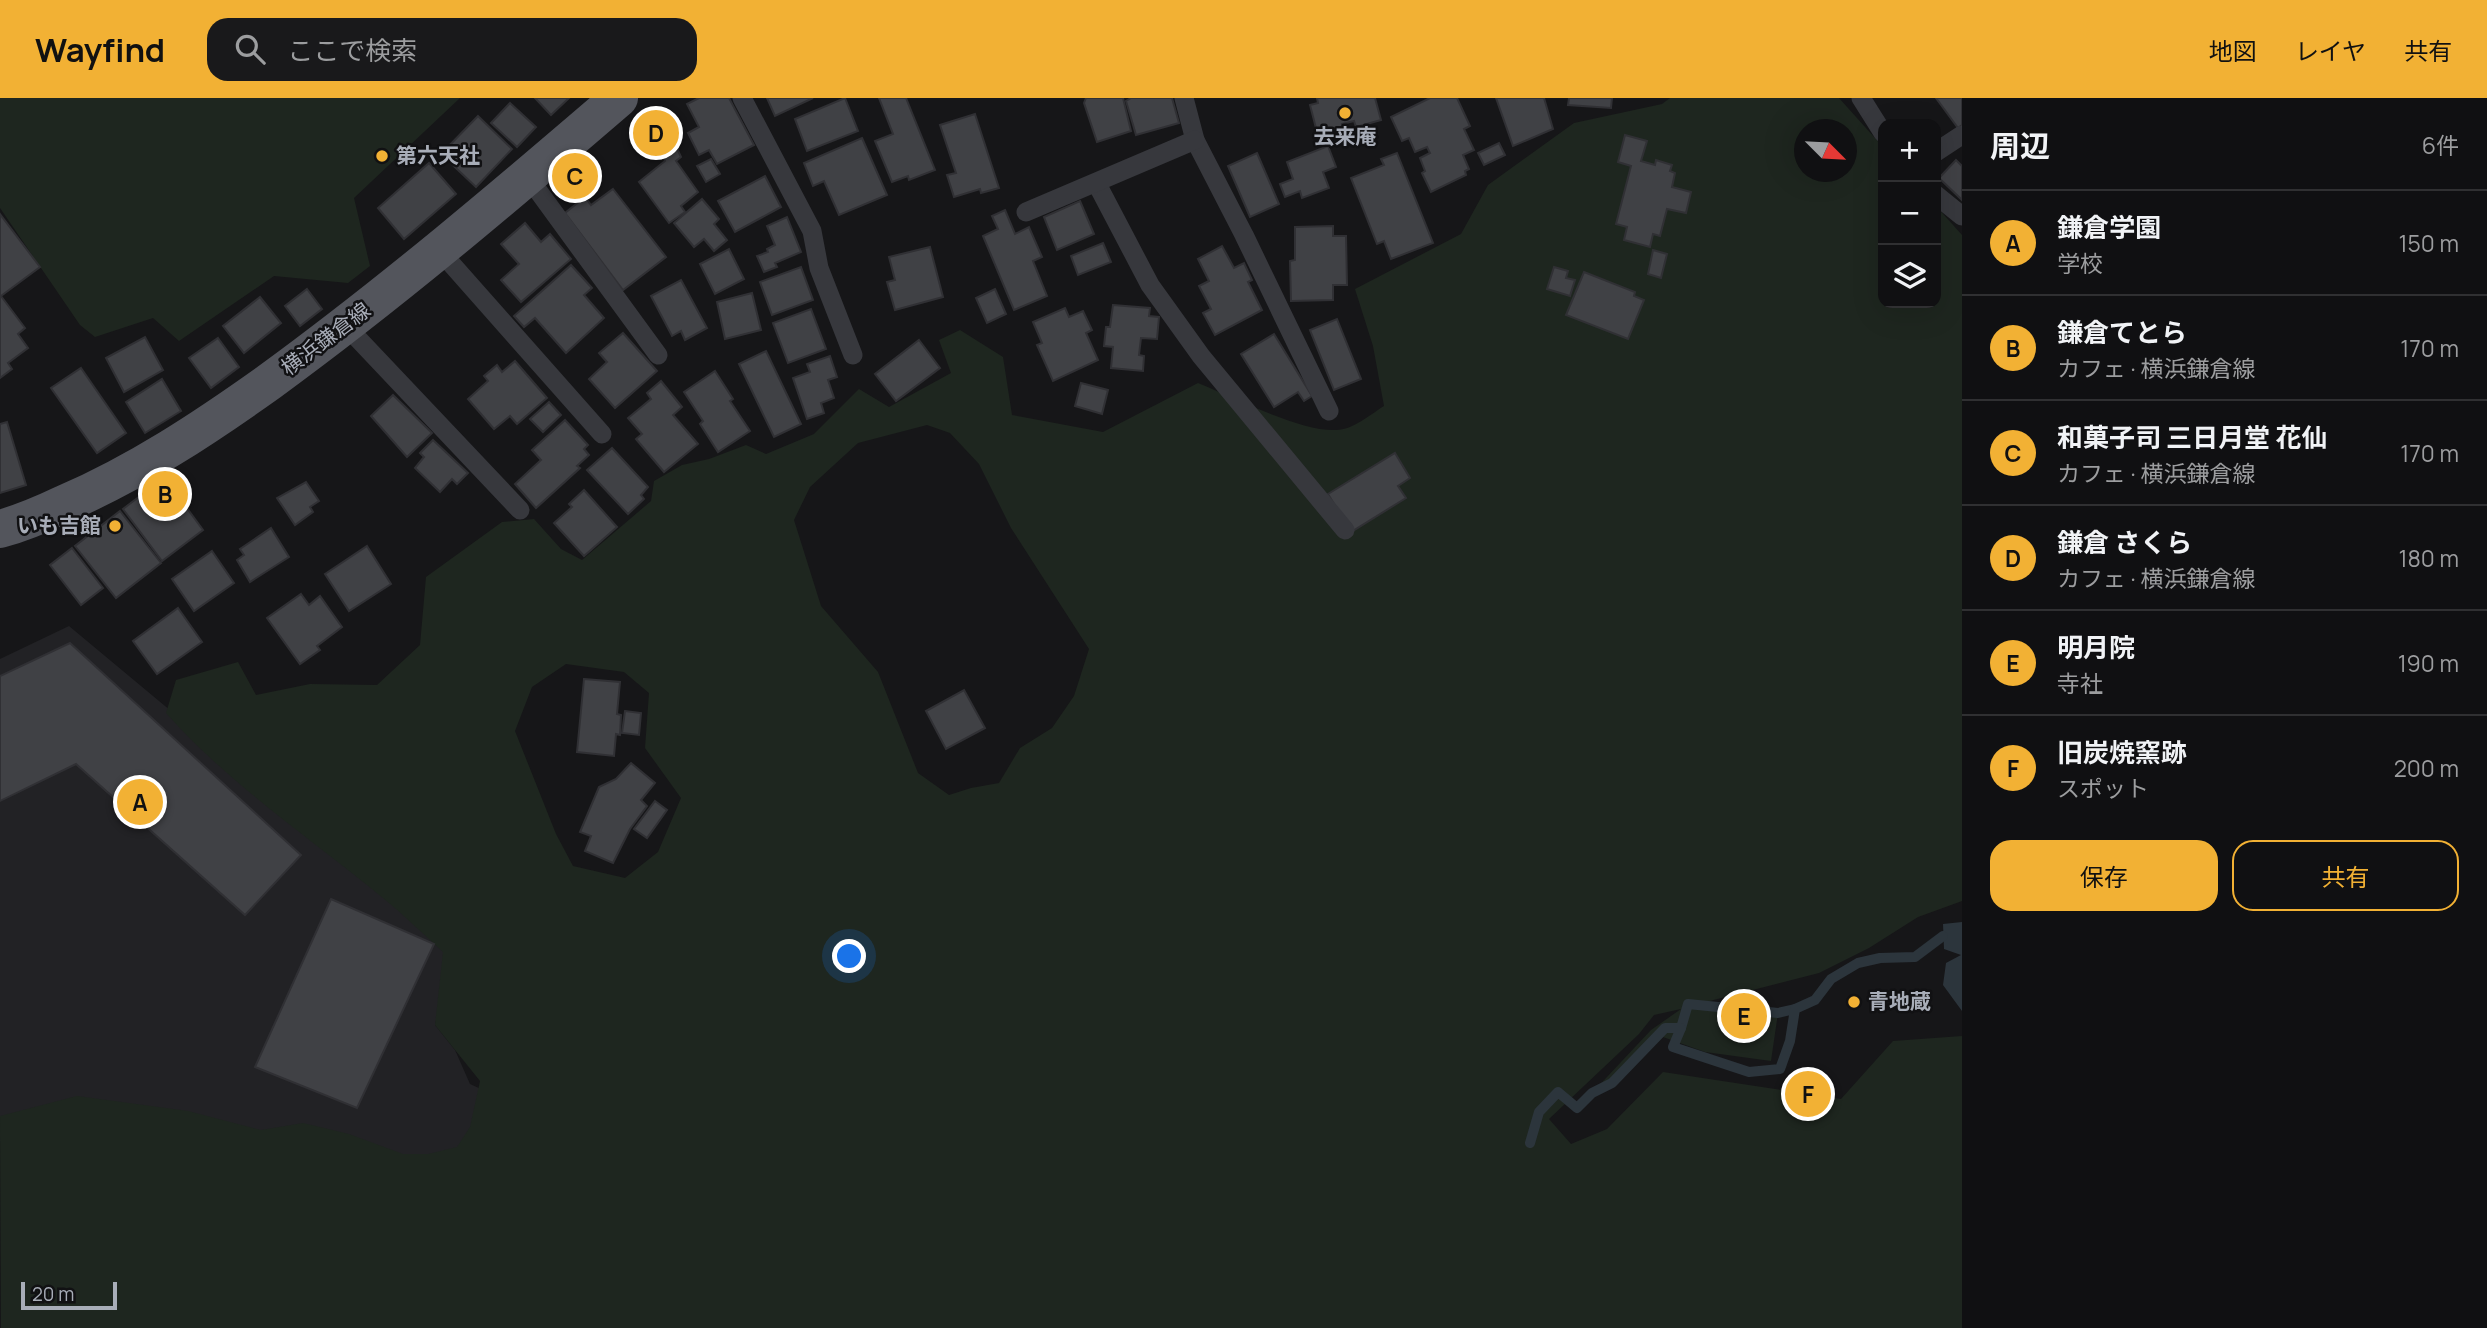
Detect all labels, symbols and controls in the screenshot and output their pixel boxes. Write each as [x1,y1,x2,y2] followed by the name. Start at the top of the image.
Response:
[207,18,697,81] search box
[35,27,165,72] text: Wayfind
[231,30,269,68] icon: search
[287,32,417,68] text: ここで検索
[2209,34,2257,67] text: 地図
[2295,34,2366,67] text: レイヤ
[2404,34,2452,67] text: 共有
[1337,105,1353,121] marker: 去来庵
[633,107,679,159] pin: D
[1794,119,1857,182] north arrow
[1878,119,1941,308] map controls
[1878,119,1941,182] button: +
[1314,122,1377,150] place label: 去来庵
[1990,125,2050,166] text: 周辺
[2422,129,2459,161] text: 6件
[396,141,480,169] place label: 第六天社
[374,148,390,164] marker: 第六天社
[552,150,598,202] pin: C
[1878,182,1941,245] button: −
[2057,209,2161,245] text: 鎌倉学園
[2005,227,2021,259] text: A
[2399,227,2459,259] text: 150 m
[1878,245,1941,308] button: layers
[2057,247,2103,279] text: 学校
[275,295,376,381] street label: 横浜鎌倉線
[2057,314,2187,350] text: 鎌倉てとら
[2006,332,2020,364] text: B
[2400,332,2459,364] text: 170 m
[2057,352,2255,384] text: カフェ · 横浜鎌倉線
[2057,419,2327,455] text: 和菓子司 三日月堂 花仙
[2005,437,2022,469] text: C
[2400,437,2459,469] text: 170 m
[2057,457,2255,489] text: カフェ · 横浜鎌倉線
[142,468,188,520] pin: B
[17,511,101,539] place label: いも吉館
[107,518,123,534] marker: いも吉館
[2057,524,2192,560] text: 鎌倉 さくら
[2005,542,2021,574] text: D
[2399,542,2459,574] text: 180 m
[2057,562,2255,594] text: カフェ · 横浜鎌倉線
[2057,629,2135,665] text: 明月院
[2006,647,2020,679] text: E
[2398,647,2459,679] text: 190 m
[2057,667,2103,699] text: 寺社
[2057,734,2187,770] text: 旧炭焼窯跡
[2007,752,2019,784] text: F
[2394,752,2459,784] text: 200 m
[2057,772,2149,804] text: スポット
[117,776,163,828] pin: A
[1990,840,2218,911] button: 保存
[2232,840,2459,911] button: 共有
[832,939,866,973] your location
[1868,987,1931,1015] place label: 青地蔵
[1721,990,1767,1042] pin: E
[1846,994,1862,1010] marker: 青地蔵
[1785,1068,1831,1120] pin: F
[21,1279,117,1311] scale bar
[32,1281,74,1307] text: 20 m

